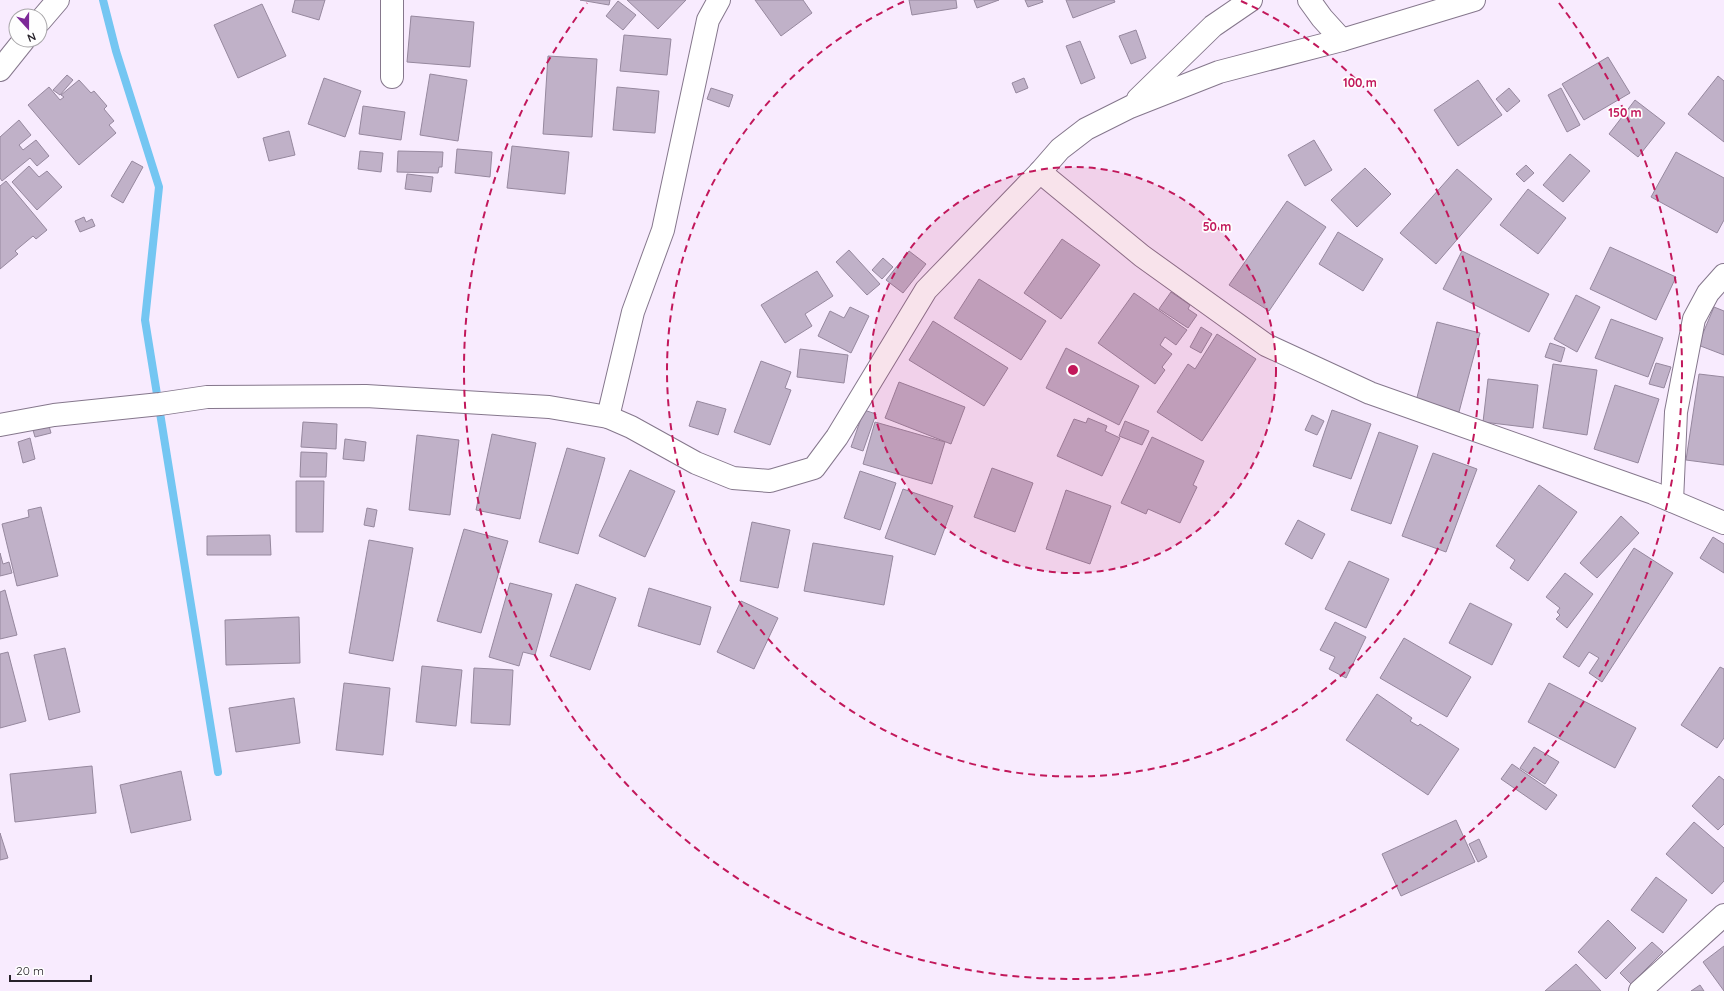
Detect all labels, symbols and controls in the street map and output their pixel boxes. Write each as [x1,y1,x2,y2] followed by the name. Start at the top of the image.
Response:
[8,8,48,48] north arrow
[25,29,38,45] text: N
[1343,75,1377,90] text: 100 m
[1608,105,1642,120] text: 150 m
[1203,219,1231,234] text: 50 m
[1066,363,1080,377] centre of rings
[10,957,91,983] scale bar
[16,963,44,978] text: 20 m

